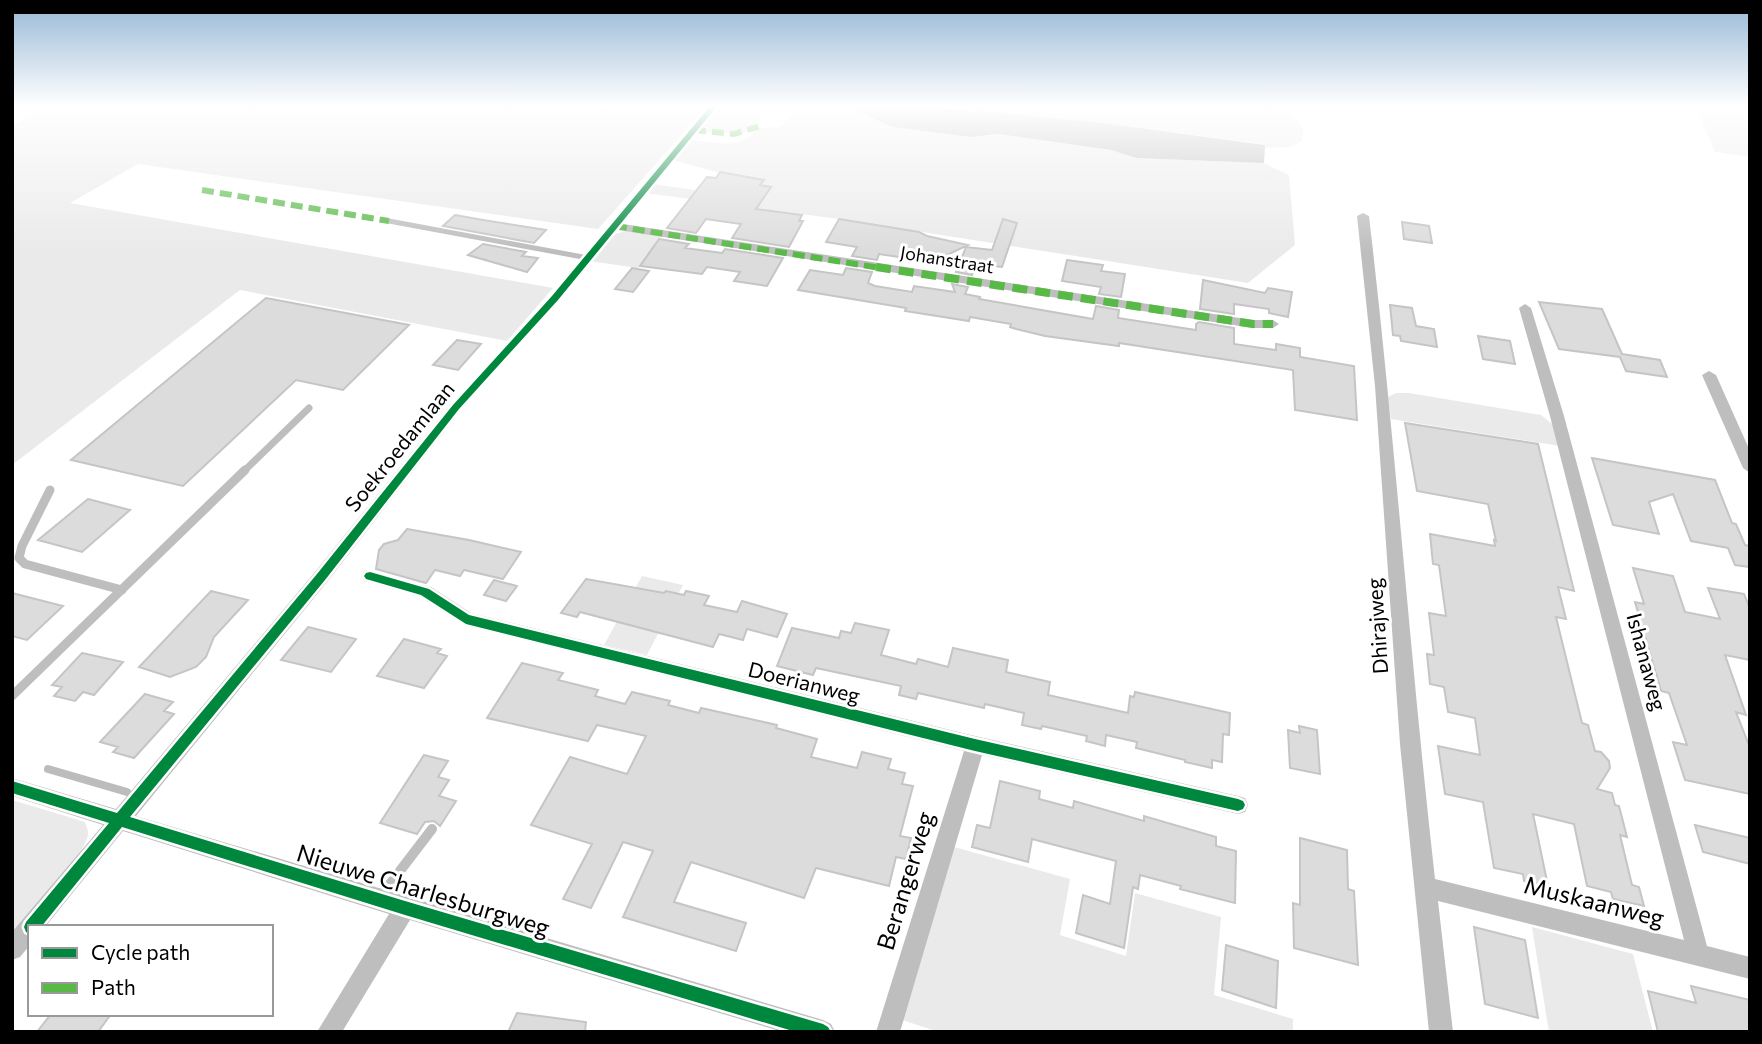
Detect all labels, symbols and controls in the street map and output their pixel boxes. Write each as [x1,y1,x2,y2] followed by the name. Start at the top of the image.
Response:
[899,241,996,277] street label: Johanstraat
[339,376,459,516] street label: Soekroedamlaan
[1361,577,1392,675] street label: Dhirajweg
[1622,610,1672,713] street label: Ishanaweg
[746,656,863,708] street label: Doerianweg
[870,808,939,953] street label: Berangerweg
[293,837,553,942] street label: Nieuwe Charlesburgweg
[1521,869,1667,932] street label: Muskaanweg
[28,925,273,1016] legend
[91,939,190,964] text: Cycle path
[91,974,136,999] text: Path

